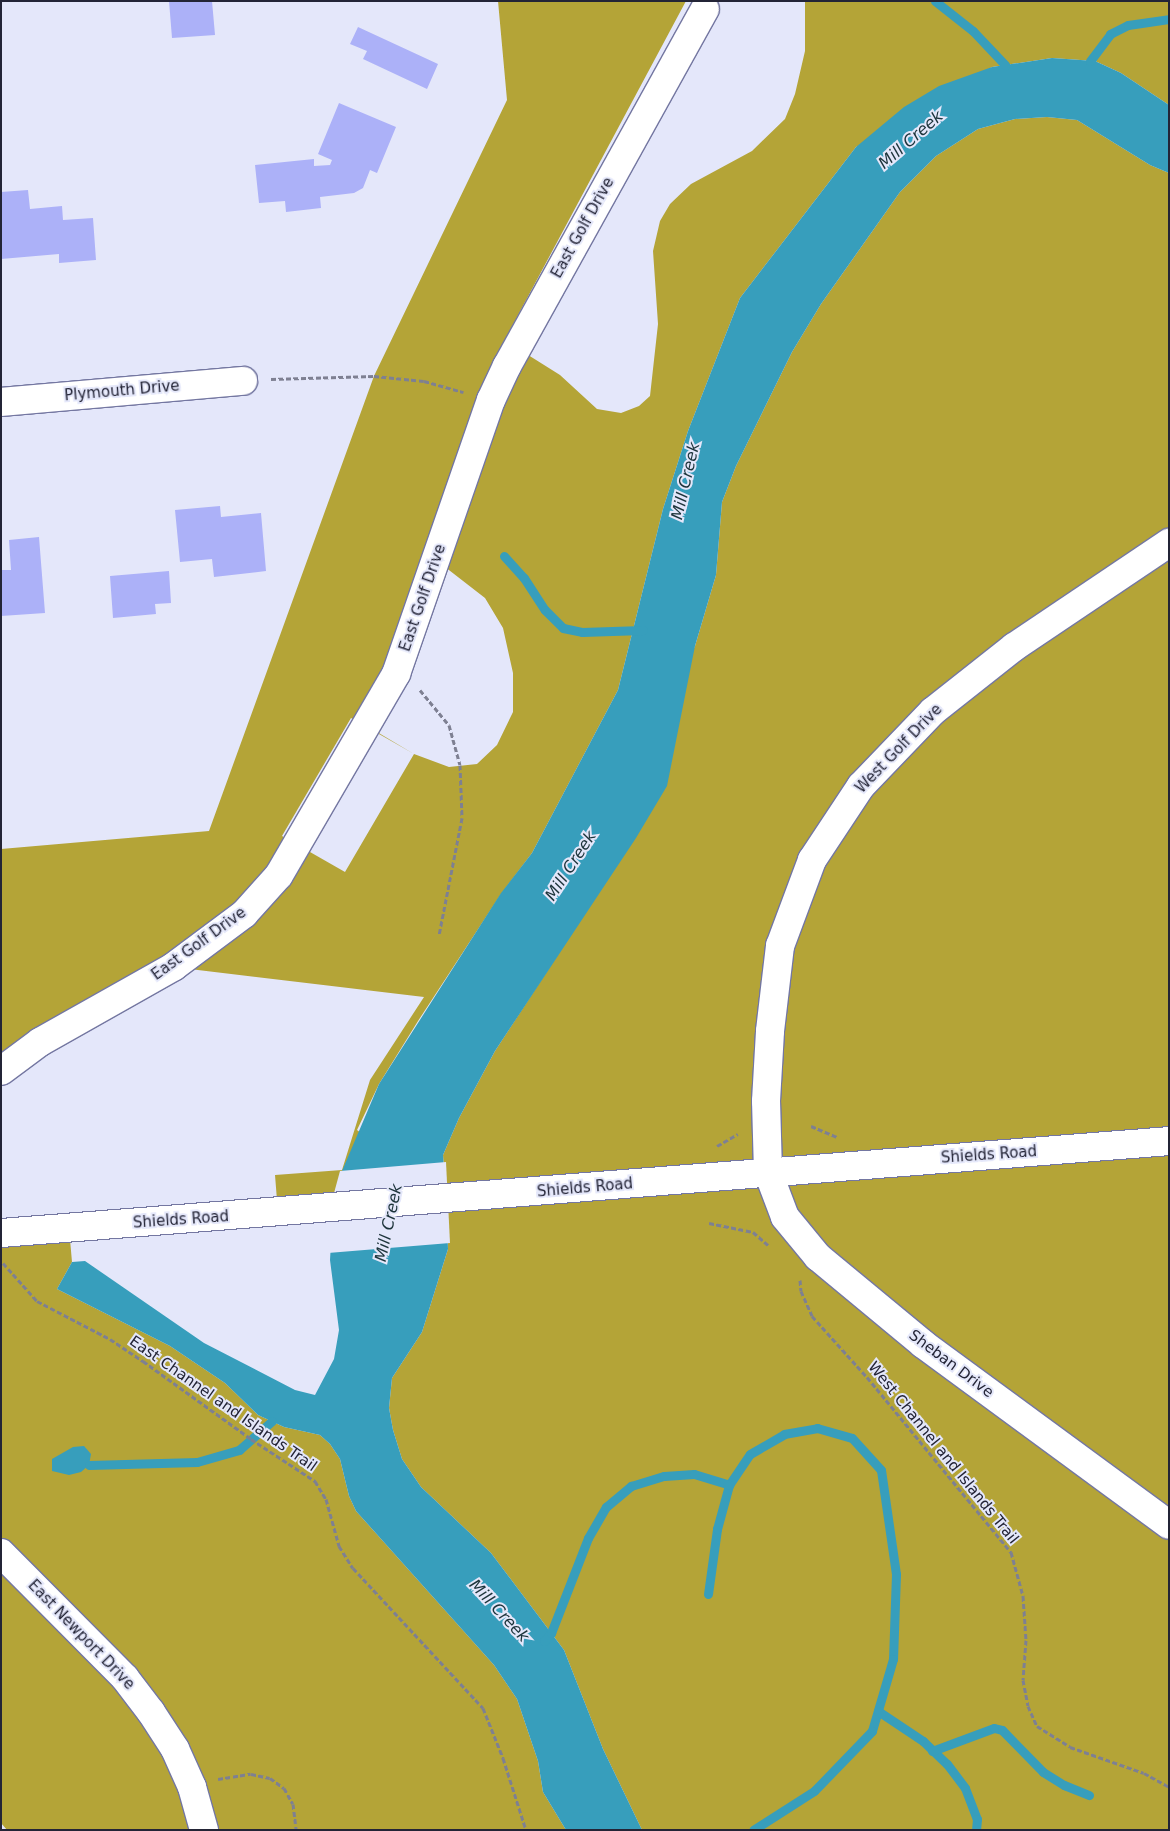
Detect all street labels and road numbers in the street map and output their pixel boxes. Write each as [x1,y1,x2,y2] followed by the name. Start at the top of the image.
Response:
[548,175,618,281] street label: East Golf Drive
[64,377,180,405] street label: Plymouth Drive
[396,542,450,654] street label: East Golf Drive
[852,701,946,797] street label: West Golf Drive
[148,904,250,984] street label: East Golf Drive
[940,1143,1038,1167] street label: Shields Road
[536,1175,634,1201] street label: Shields Road
[132,1208,230,1232] street label: Shields Road
[905,1326,997,1402] street label: Sheban Drive
[126,1332,320,1476] street label: East Channel and Islands Trail
[864,1358,1022,1548] street label: West Channel and Islands Trail
[24,1576,138,1694] street label: East Newport Drive

